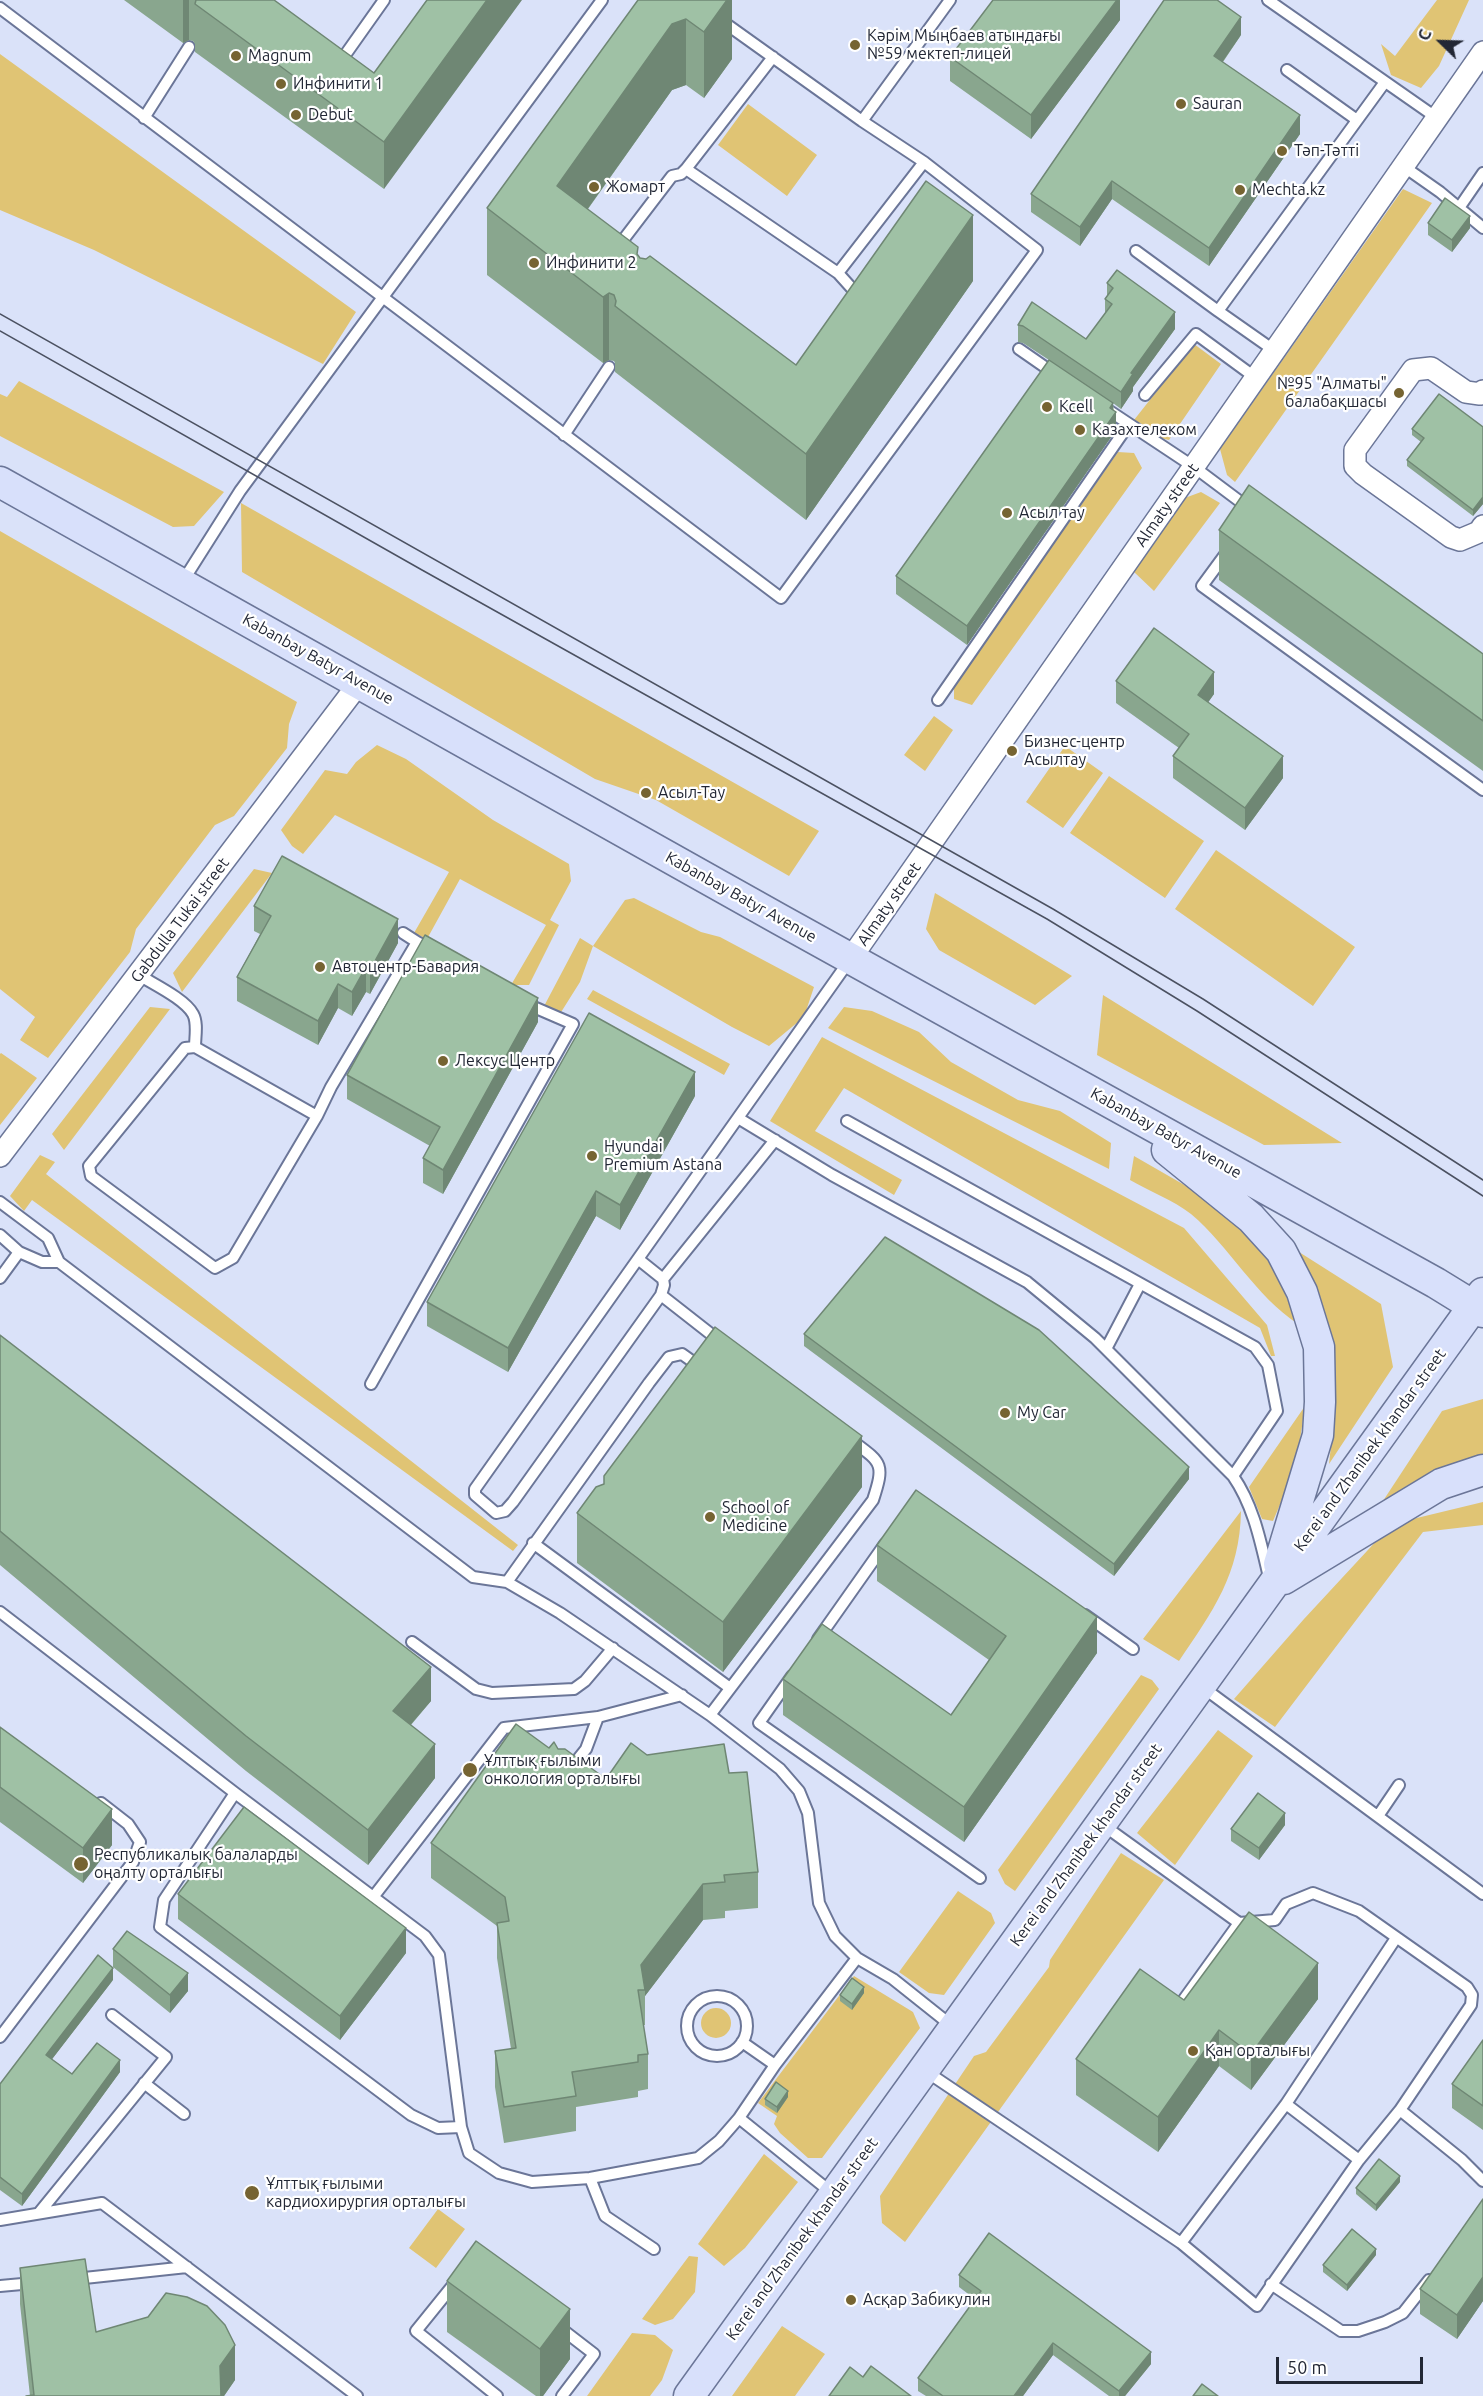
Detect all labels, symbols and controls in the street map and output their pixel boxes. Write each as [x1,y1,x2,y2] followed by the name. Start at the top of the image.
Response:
[1411,12,1471,72] north arrow
[867,26,1061,64] place label: Кәрім Мыңбаев атындағы №59 мектеп-лицей
[1414,27,1435,43] text: С
[848,38,862,52] marker: Кәрім Мыңбаев атындағы №59 мектеп-лицей
[248,46,311,66] place label: Magnum
[229,49,243,63] marker: Magnum
[293,74,383,94] place label: Инфинити 1
[274,77,288,91] marker: Инфинити 1
[1193,94,1242,114] place label: Sauran
[1174,97,1188,111] marker: Sauran
[308,105,353,125] place label: Debut
[289,108,303,122] marker: Debut
[1294,141,1359,161] place label: Тәп-Тәтті
[1275,144,1289,158] marker: Тәп-Тәтті
[606,177,665,197] place label: Жомарт
[587,180,601,194] marker: Жомарт
[1252,180,1325,200] place label: Mechta.kz
[1233,183,1247,197] marker: Mechta.kz
[546,253,636,273] place label: Инфинити 2
[527,256,541,270] marker: Инфинити 2
[1277,374,1387,412] place label: №95 "Алматы" балабақшасы
[1392,386,1406,400] marker: №95 "Алматы" балабақшасы
[1059,397,1093,417] place label: Kcell
[1040,400,1054,414] marker: Kcell
[1092,420,1197,440] place label: Казахтелеком
[1073,423,1087,437] marker: Казахтелеком
[1131,460,1203,550] street label: Almaty street
[1019,503,1085,523] place label: Асыл тау
[1000,506,1014,520] marker: Асыл тау
[239,609,397,709] street label: Kabanbay Batyr Avenue
[1024,732,1125,770] place label: Бизнес-центр Асылтау
[1005,744,1019,758] marker: Бизнес-центр Асылтау
[658,783,725,803] place label: Асыл-Тау
[639,786,653,800] marker: Асыл-Тау
[662,847,820,947] street label: Kabanbay Batyr Avenue
[127,854,233,986] street label: Gabdulla Tukai street
[853,859,925,949] street label: Almaty street
[332,957,479,977] place label: Автоцентр-Бавария
[313,960,327,974] marker: Автоцентр-Бавария
[455,1051,555,1071] place label: Лексус Центр
[436,1054,450,1068] marker: Лексус Центр
[1087,1083,1245,1183] street label: Kabanbay Batyr Avenue
[604,1137,722,1175] place label: Hyundai Premium Astana
[585,1149,599,1163] marker: Hyundai Premium Astana
[1290,1345,1450,1555] street label: Kerei and Zhanibek khandar street
[1017,1403,1066,1423] place label: My Car
[998,1406,1012,1420] marker: My Car
[722,1498,789,1536] place label: School of Medicine
[703,1510,717,1524] marker: School of Medicine
[1006,1740,1166,1950] street label: Kerei and Zhanibek khandar street
[484,1751,641,1789] place label: Ұлттық ғылыми онкология орталығы
[461,1761,479,1779] marker: Ұлттық ғылыми онкология орталығы
[94,1845,298,1883] place label: Республикалық балаларды оңалту орталығы
[72,1855,90,1873] marker: Республикалық балаларды оңалту орталығы
[1205,2041,1310,2061] place label: Қан орталығы
[1186,2044,1200,2058] marker: Қан орталығы
[722,2134,882,2344] street label: Kerei and Zhanibek khandar street
[266,2174,466,2212] place label: Ұлттық ғылыми кардиохирургия орталығы
[243,2184,261,2202] marker: Ұлттық ғылыми кардиохирургия орталығы
[863,2290,991,2310] place label: Асқар Забикулин
[844,2293,858,2307] marker: Асқар Забикулин
[1279,2345,1426,2383] scale bar
[1287,2357,1327,2377] text: 50 m

